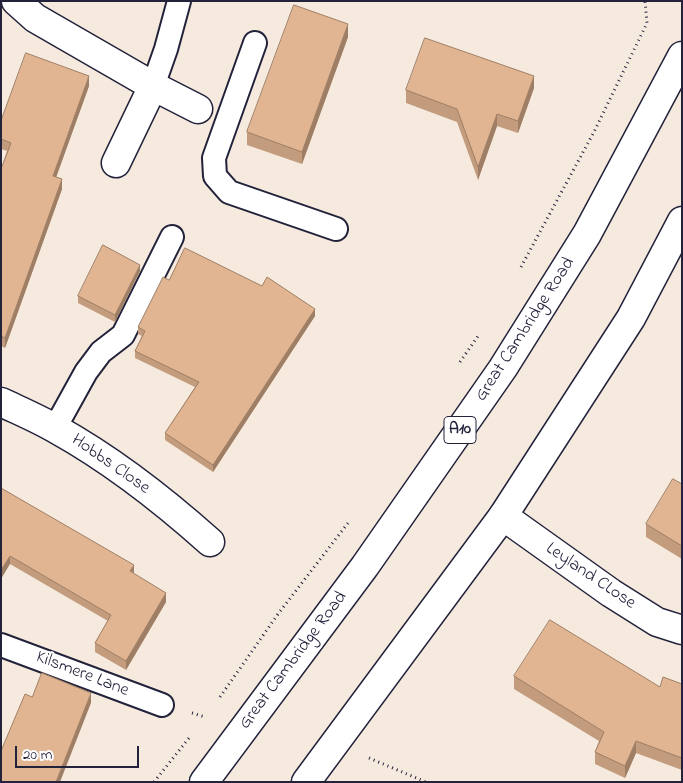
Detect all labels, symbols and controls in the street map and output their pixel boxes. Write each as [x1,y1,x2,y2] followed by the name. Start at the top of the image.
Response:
[471,254,581,406] street label: Great Cambridge Road
[444,416,476,444] road number: A10
[67,430,153,500] street label: Hobbs Close
[541,539,639,615] street label: Leyland CLose
[235,588,353,734] street label: Great Cambridge Road
[33,647,131,703] street label: Kilsmere Lane
[18,736,141,768] scale bar
[23,744,52,766] text: 20 m

